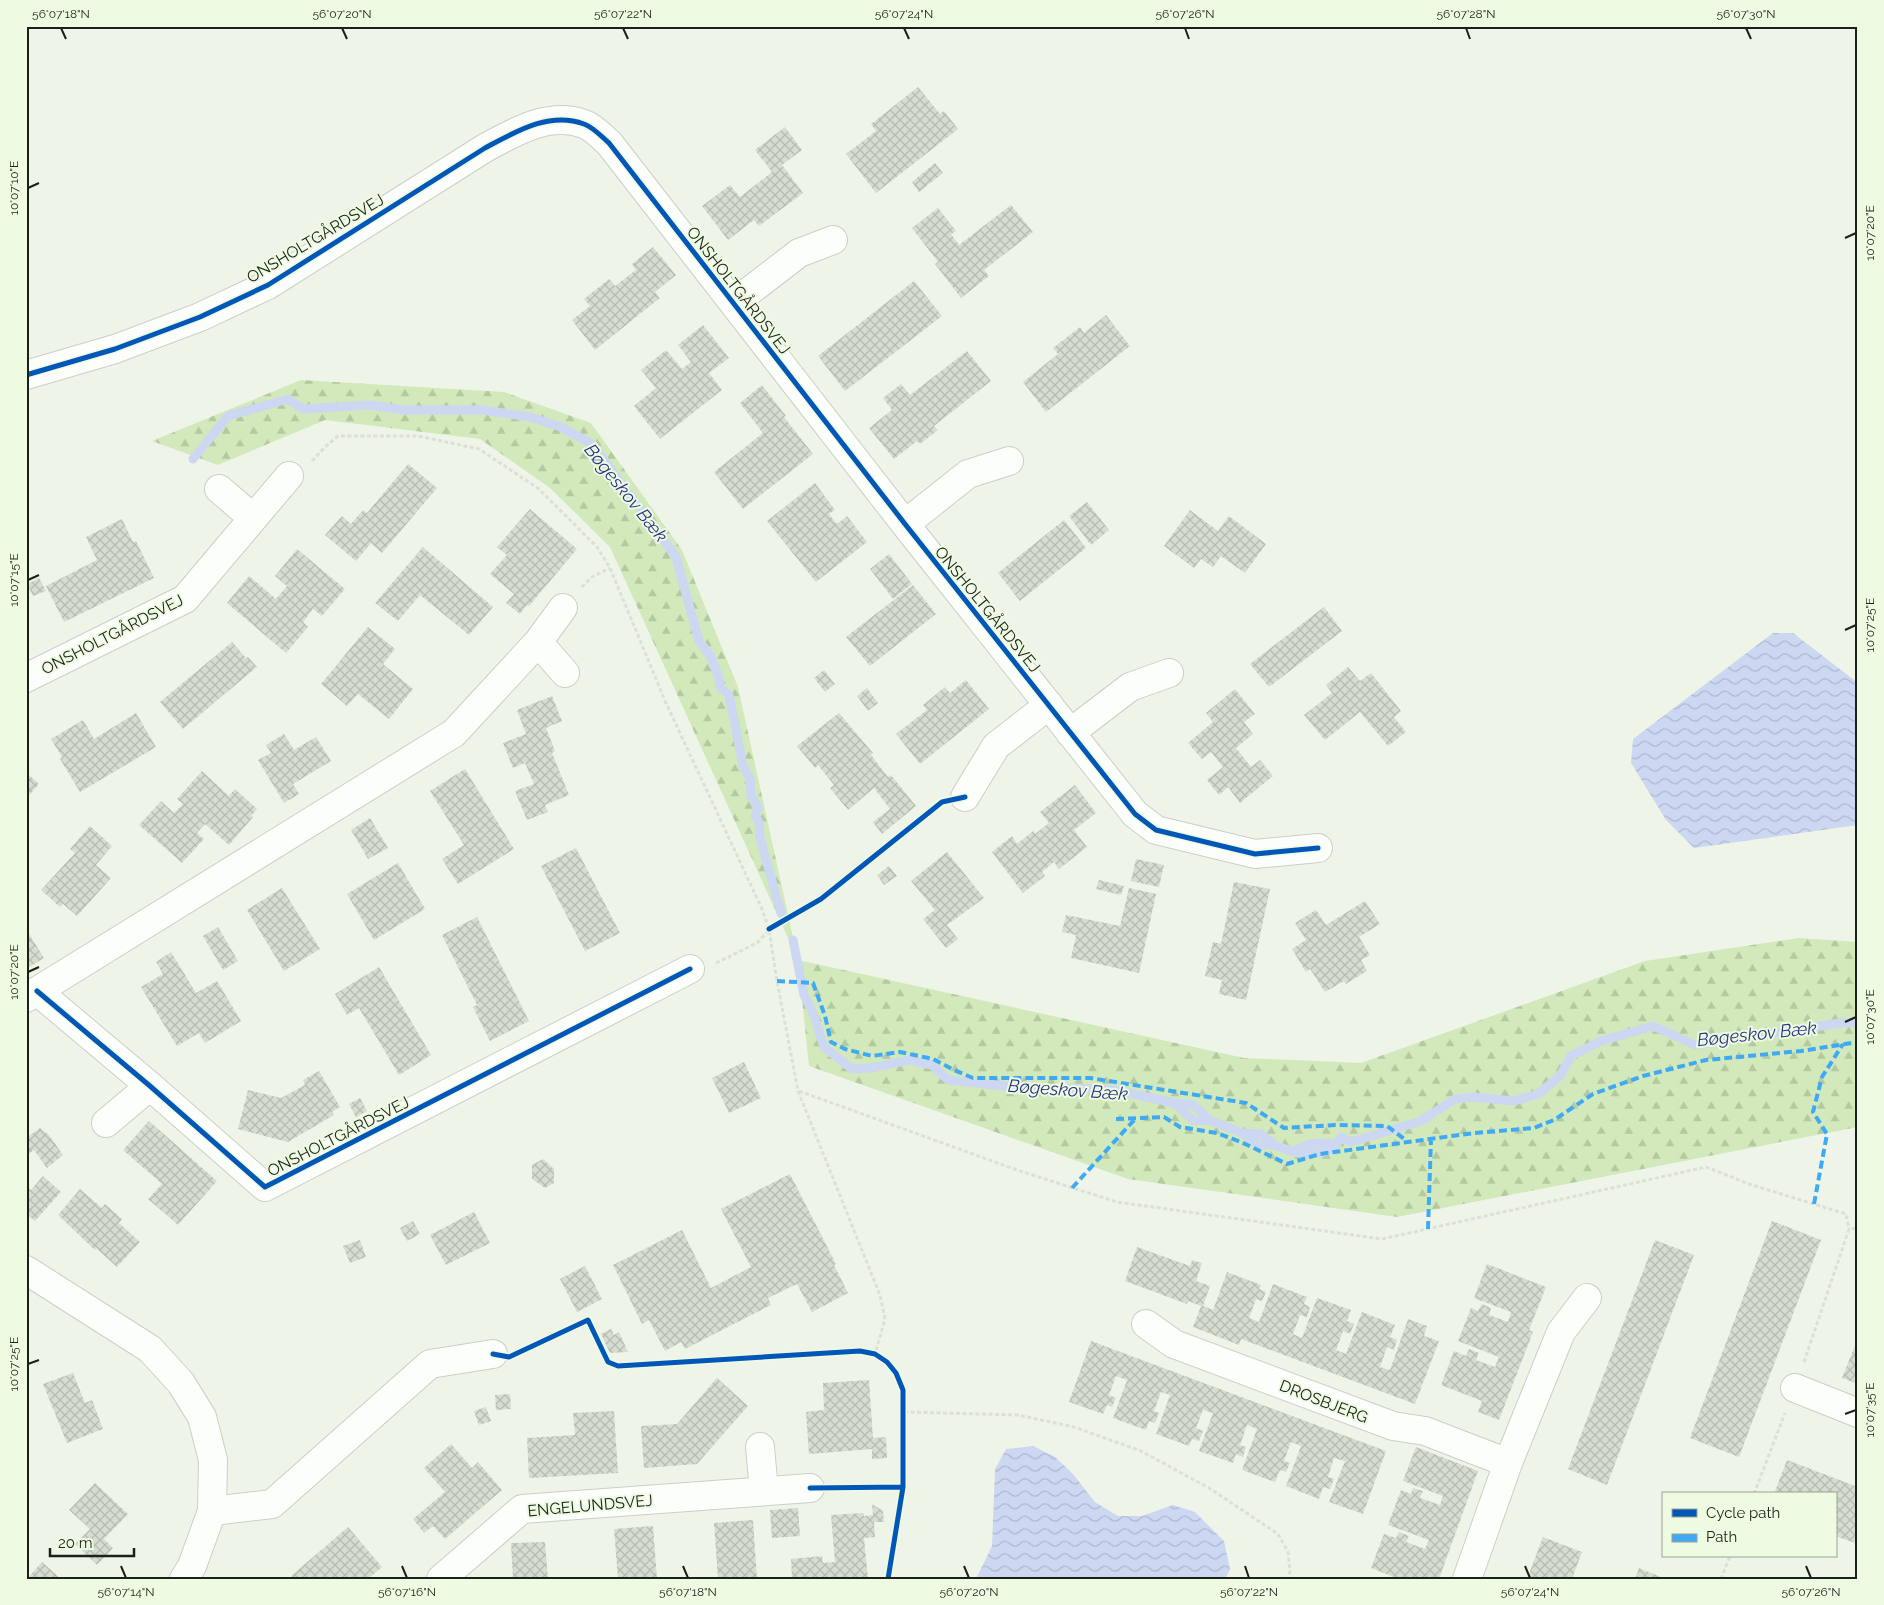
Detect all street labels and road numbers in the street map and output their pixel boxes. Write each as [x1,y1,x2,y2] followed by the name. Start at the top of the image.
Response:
[243,189,387,287] street label: ONSHOLTGÅRDSVEJ
[683,222,795,358] street label: ONSHOLTGÅRDSVEJ
[931,542,1045,676] street label: ONSHOLTGÅRDSVEJ
[38,590,186,678] street label: ONSHOLTGÅRDSVEJ
[264,1092,412,1180] street label: ONSHOLTGÅRDSVEJ
[1277,1376,1371,1427] street label: DROSBJERG
[527,1491,654,1520] street label: ENGELUNDSVEJ

